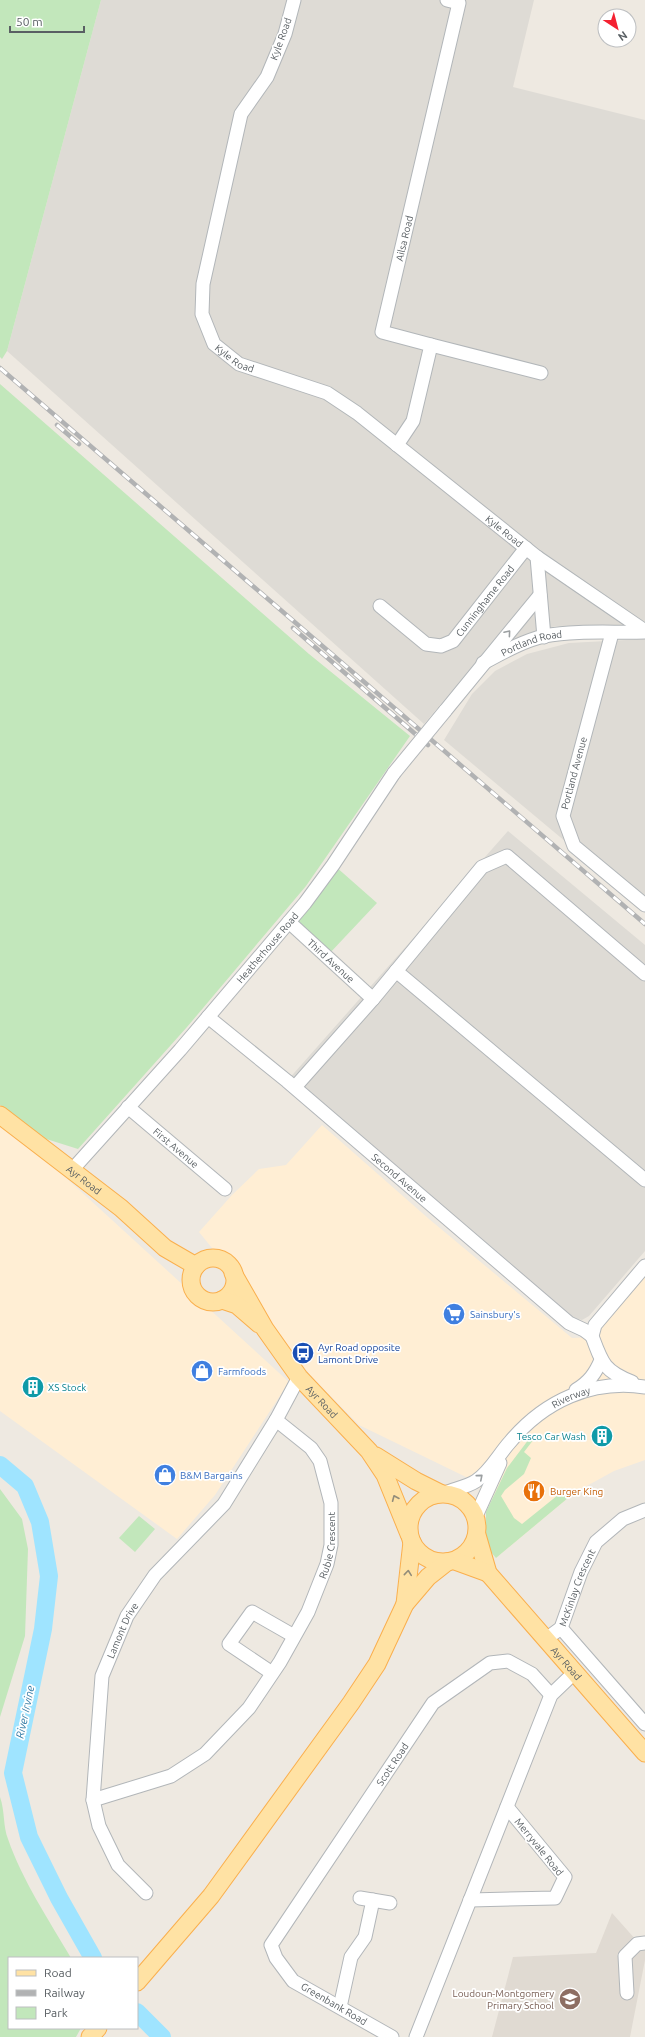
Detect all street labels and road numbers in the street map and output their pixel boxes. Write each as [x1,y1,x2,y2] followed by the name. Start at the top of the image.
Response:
[268,16,294,62] street label: Kyle Road
[393,214,415,262] street label: Ailsa Road
[213,342,256,374] street label: Kyle Road
[484,513,525,549] street label: Kyle Road
[453,563,516,639] street label: Cunninghame Road
[499,628,563,658] street label: Portland Road
[559,735,589,811] street label: Portland Avenue
[234,910,300,985] street label: Heatherhouse Road
[305,936,357,985] street label: Third Avenue
[151,1125,201,1170] street label: First Avenue
[370,1151,429,1204] street label: Second Avenue
[65,1163,104,1196] street label: Ayr Road
[304,1383,340,1420] street label: Ayr Road
[550,1384,592,1410] street label: Riverway
[316,1512,337,1580] street label: Rubie Crescent
[557,1547,597,1628] street label: McKinlay Crescent
[105,1600,140,1660] street label: Lamont Drive
[549,1644,584,1682] street label: Ayr Road
[374,1741,410,1787] street label: Scott Road
[513,1816,566,1878] street label: Merryvale Road
[299,1981,369,2027] street label: Greenbank Road

